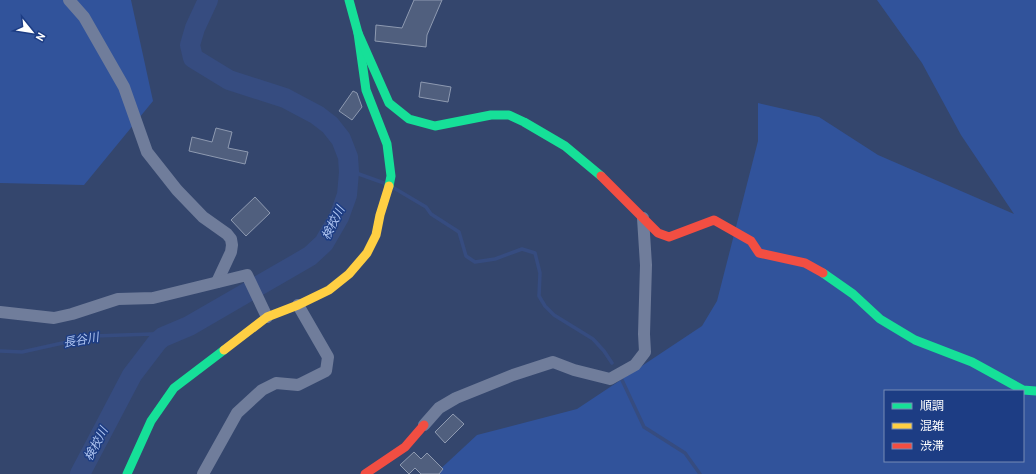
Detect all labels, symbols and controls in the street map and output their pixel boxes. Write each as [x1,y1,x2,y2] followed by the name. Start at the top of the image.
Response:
[12,12,52,52] north arrow
[33,30,49,44] text: N
[318,202,348,242] water label: 検校川
[62,329,102,350] water label: 長谷川
[884,390,1024,462] legend
[920,398,944,413] text: 順調
[920,418,944,433] text: 混雑
[80,423,112,463] water label: 検校川
[920,438,944,453] text: 渋滞

